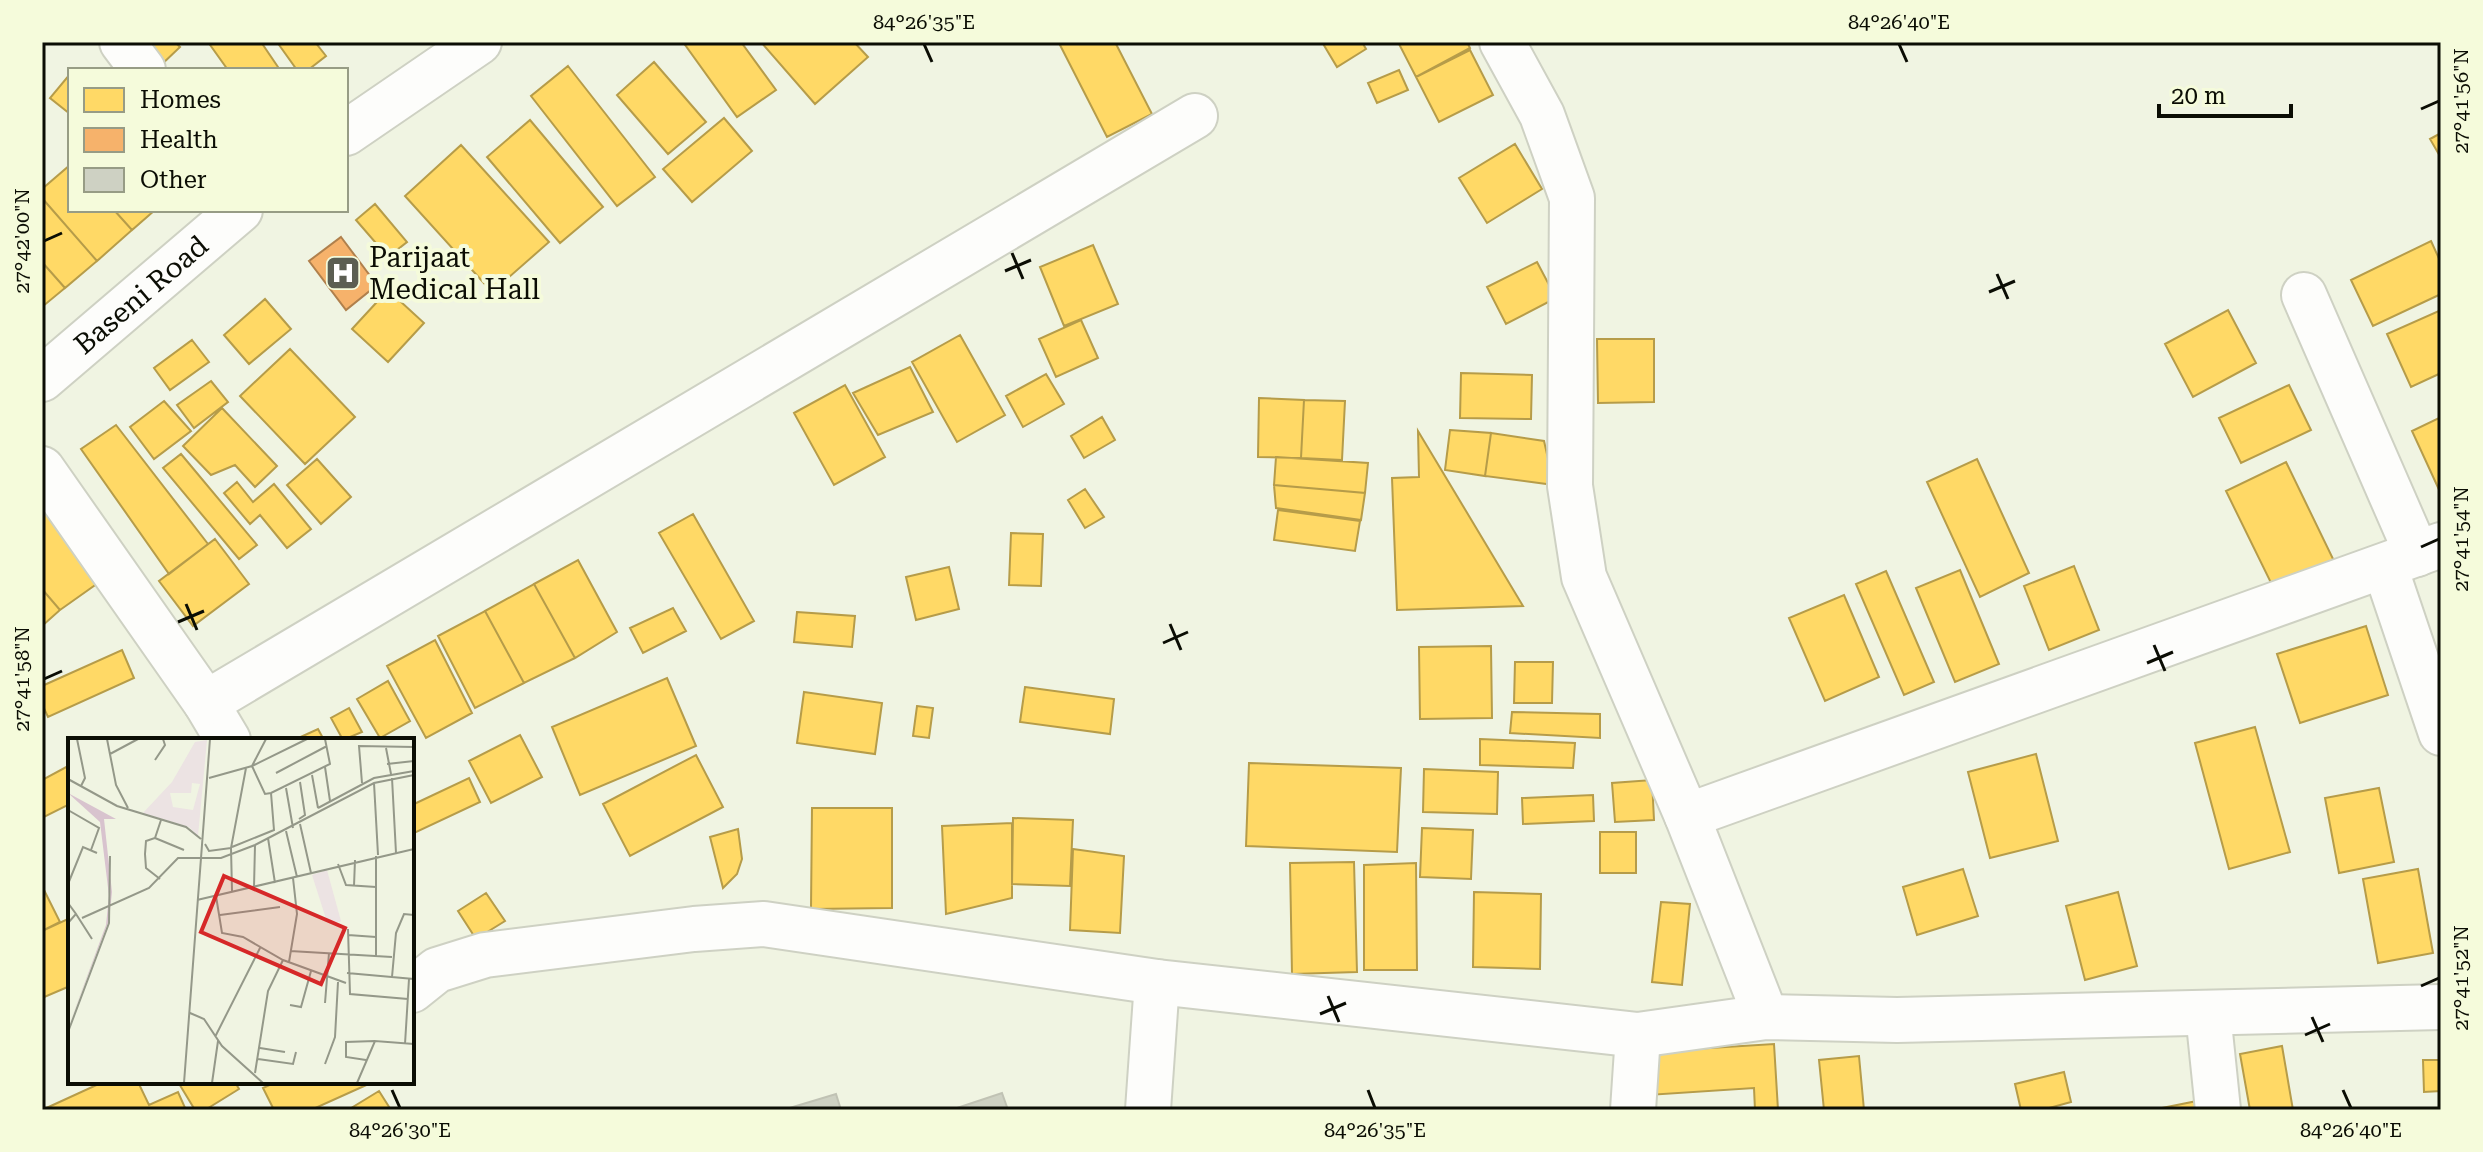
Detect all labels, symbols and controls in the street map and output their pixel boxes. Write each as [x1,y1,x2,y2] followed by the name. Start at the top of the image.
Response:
[873,10,975,34] text: 84°26'35"E
[1848,10,1950,34] text: 84°26'40"E
[2449,48,2473,154] text: 27°41'56"N
[68,68,348,212] legend
[2159,68,2291,118] scale bar
[2171,82,2226,110] text: 20 m
[140,86,221,114] text: Homes
[140,126,218,154] text: Health
[140,166,207,194] text: Other
[10,188,34,294] text: 27°42'00"N
[68,229,215,361] street label: Baseni Road
[369,241,540,306] place label: Parijaat Medical Hall
[324,254,362,292] hospital icon: Parijaat Medical Hall
[2449,486,2473,592] text: 27°41'54"N
[10,626,34,732] text: 27°41'58"N
[68,738,414,1084] inset map
[2449,925,2473,1031] text: 27°41'52"N
[349,1118,451,1142] text: 84°26'30"E
[1324,1118,1426,1142] text: 84°26'35"E
[2300,1118,2402,1142] text: 84°26'40"E

